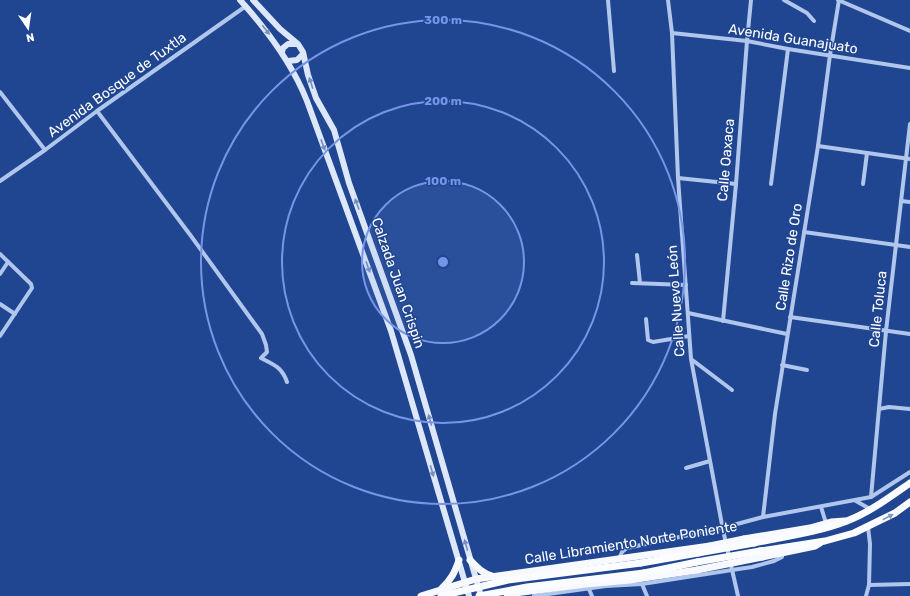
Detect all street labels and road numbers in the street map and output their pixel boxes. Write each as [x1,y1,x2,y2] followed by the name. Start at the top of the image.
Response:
[727,20,859,58] street label: Avenida Guanajuato
[44,29,190,141] street label: Avenida Bosque de Tuxtla
[714,118,738,202] street label: Calle Oaxaca
[772,202,806,312] street label: Calle Rizo de Oro
[368,215,428,351] street label: Calzada Juan Crispin
[664,245,688,357] street label: Calle Nuevo León
[866,270,890,348] street label: Calle Toluca
[524,518,739,568] street label: Calle Libramiento Norte Poniente

